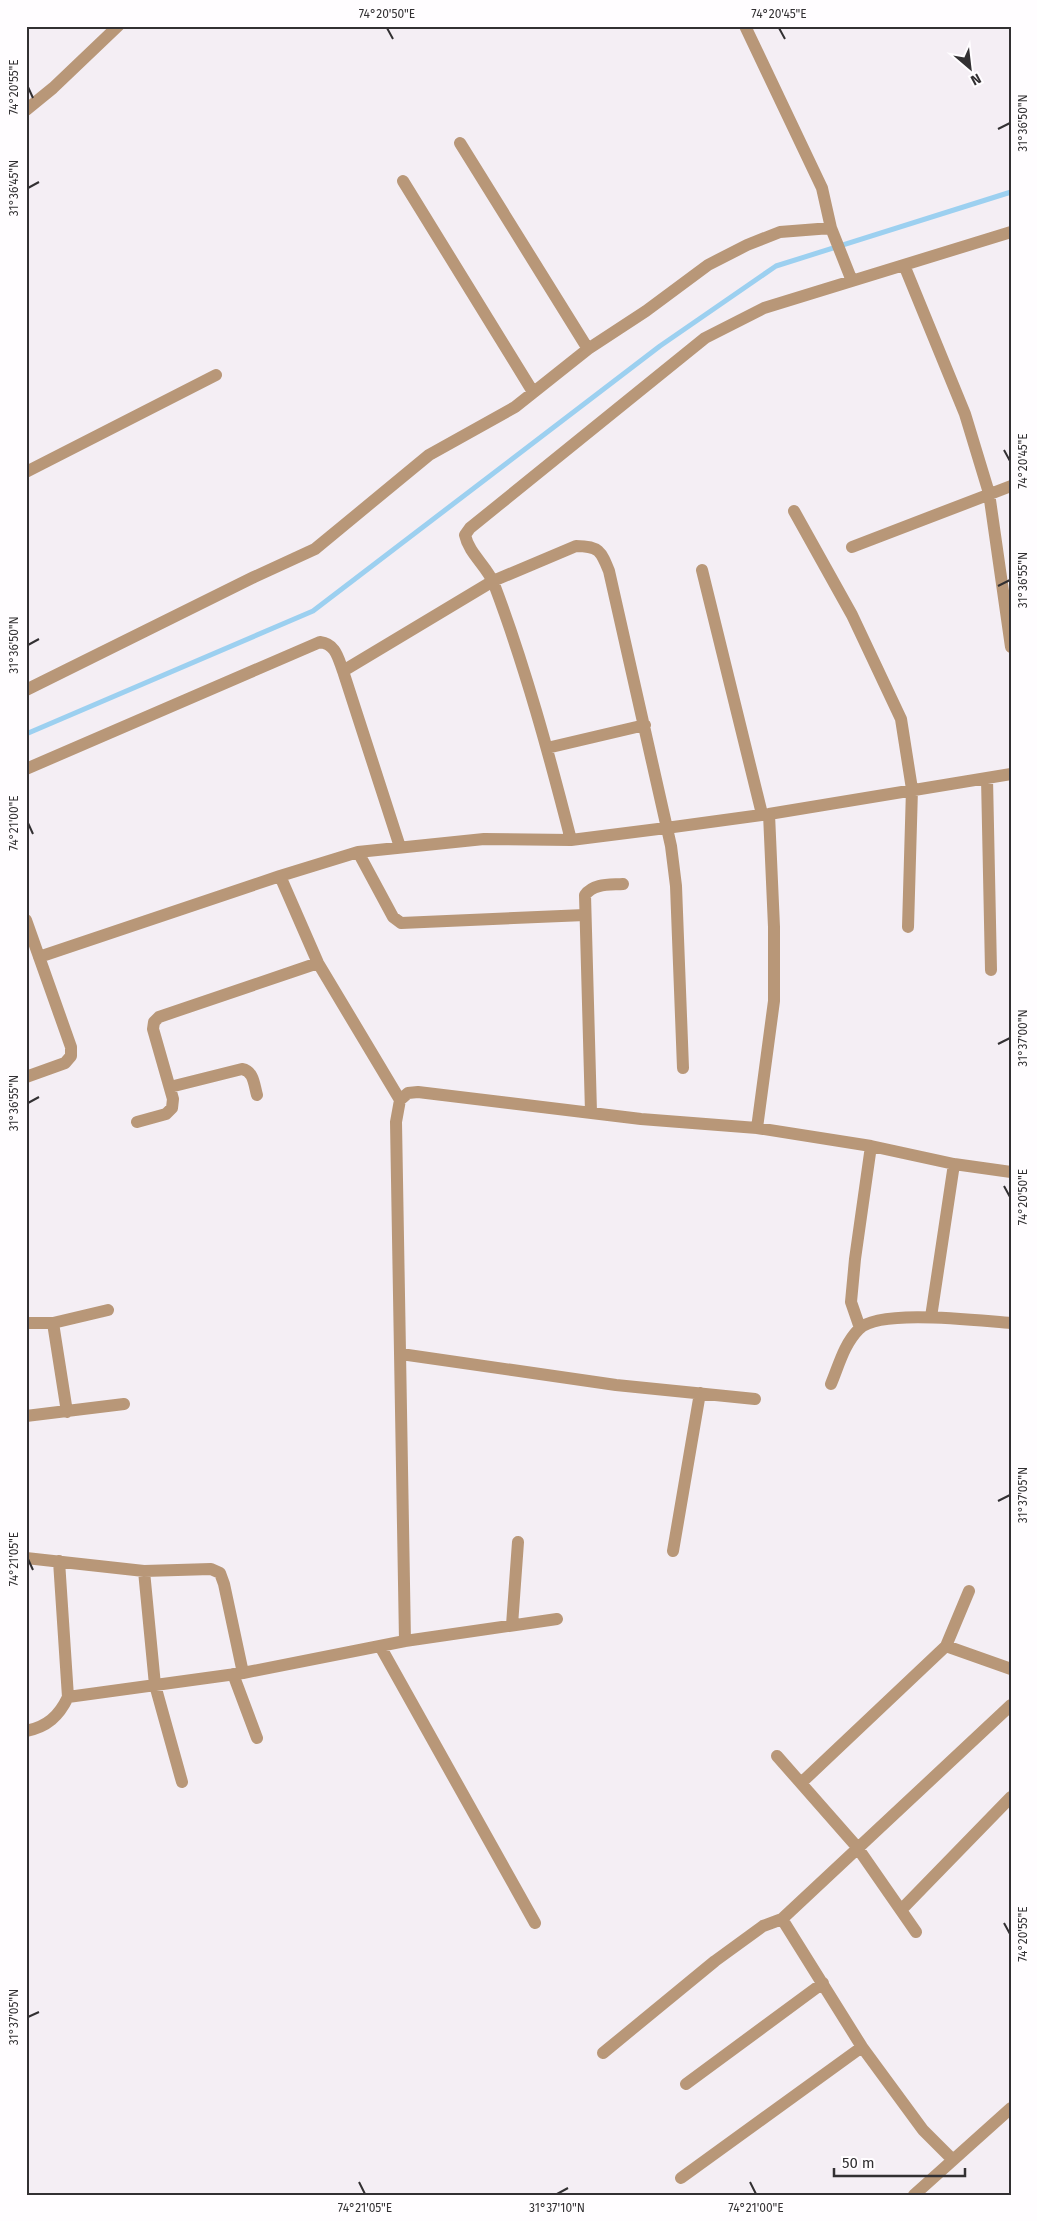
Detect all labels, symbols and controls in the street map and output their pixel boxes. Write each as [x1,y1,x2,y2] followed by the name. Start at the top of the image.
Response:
[359,7,415,21] text: 74°20'50"E
[751,7,807,21] text: 74°20'45"E
[944,42,994,92] north arrow
[7,59,21,115] text: 74°20'55"E
[968,69,984,89] text: N
[1016,94,1030,152] text: 31°36'50"N
[7,160,21,216] text: 31°36'45"N
[1016,433,1030,489] text: 74°20'45"E
[1016,552,1030,608] text: 31°36'55"N
[7,616,21,674] text: 31°36'50"N
[7,795,21,851] text: 74°21'00"E
[1016,1009,1030,1067] text: 31°37'00"N
[7,1075,21,1131] text: 31°36'55"N
[1016,1169,1030,1225] text: 74°20'50"E
[1016,1467,1030,1523] text: 31°37'05"N
[7,1532,21,1586] text: 74°21'05"E
[1016,1906,1030,1962] text: 74°20'55"E
[7,1989,21,2045] text: 31°37'05"N
[834,2146,966,2178] scale bar
[842,2154,875,2172] text: 50 m
[338,2201,392,2215] text: 74°21'05"E
[529,2201,585,2215] text: 31°37'10"N
[728,2201,784,2215] text: 74°21'00"E

